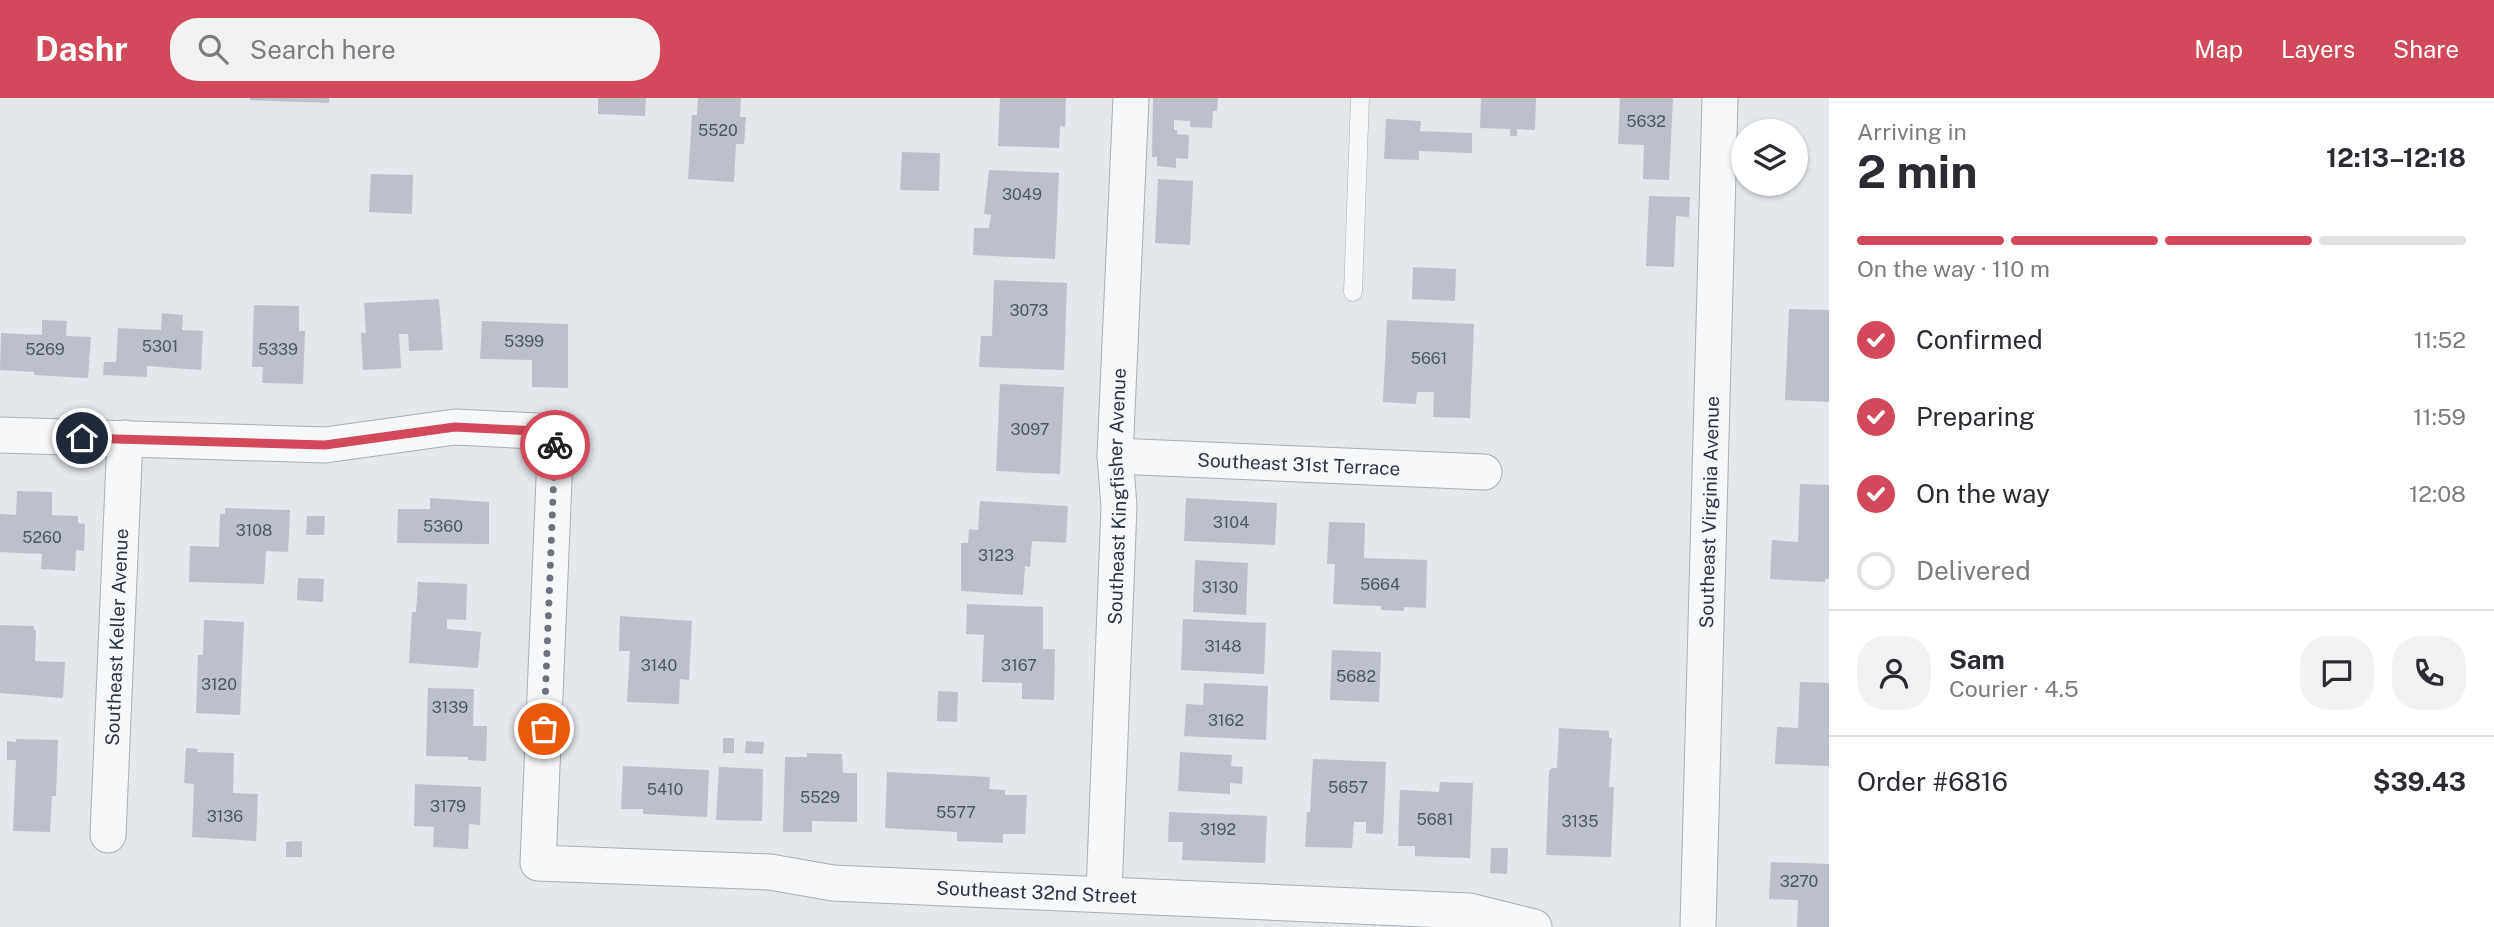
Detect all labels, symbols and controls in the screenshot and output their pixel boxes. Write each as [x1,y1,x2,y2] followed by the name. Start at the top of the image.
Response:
[170,18,660,81] search box
[35,30,128,68] text: Dashr
[194,30,232,68] icon: search
[250,34,396,65] text: Search here
[2194,35,2243,63] text: Map
[2281,35,2355,63] text: Layers
[2393,35,2459,63] text: Share
[1626,112,1666,131] house number: 5632
[1857,118,1967,145] text: Arriving in
[1731,119,1808,196] map controls
[1731,119,1808,196] button: layers
[698,121,738,140] house number: 5520
[2326,142,2466,173] text: 12:13–12:18
[1857,144,1977,198] text: 2 min
[1002,185,1042,204] house number: 3049
[1857,255,2050,282] text: On the way · 110 m
[1010,301,1048,320] house number: 3073
[1857,321,1895,359] icon: check
[1916,324,2043,355] text: Confirmed
[2414,326,2466,353] text: 11:52
[504,332,544,351] house number: 5399
[142,337,178,356] house number: 5301
[25,340,65,359] house number: 5269
[258,340,298,359] house number: 5339
[1411,349,1447,368] house number: 5661
[1103,368,1130,625] street label: Southeast Kingfisher Avenue
[1695,396,1723,629] street label: Southeast Virginia Avenue
[1857,398,1895,436] icon: check
[1916,401,2035,432] text: Preparing
[2413,403,2466,430] text: 11:59
[52,408,112,468] pin
[520,410,590,480] courier
[63,419,101,457] icon: home
[1011,420,1049,439] house number: 3097
[536,426,574,464] icon: bike
[1197,449,1401,479] street label: Southeast 31st Terrace
[1857,475,1895,513] icon: check
[1916,478,2050,509] text: On the way
[2409,480,2466,507] text: 12:08
[1213,513,1249,532] house number: 3104
[423,517,463,536] house number: 5360
[236,521,272,540] house number: 3108
[22,528,62,547] house number: 5260
[101,528,132,746] street label: Southeast Keller Avenue
[978,546,1014,565] house number: 3123
[1916,555,2031,586] text: Delivered
[1360,575,1400,594] house number: 5664
[1202,578,1238,597] house number: 3130
[1857,636,1931,710] button: person
[2300,636,2374,710] button: chat
[2392,636,2466,710] button: phone
[1204,637,1242,656] house number: 3148
[1949,644,2005,675] text: Sam
[641,656,677,675] house number: 3140
[1001,656,1037,675] house number: 3167
[1336,667,1376,686] house number: 5682
[201,675,237,694] house number: 3120
[1949,675,2079,702] text: Courier · 4.5
[432,698,468,717] house number: 3139
[514,699,574,759] pin
[525,710,563,748] icon: bag
[1208,711,1244,730] house number: 3162
[1857,766,2008,797] text: Order #6816
[2373,766,2466,797] text: $39.43
[1328,778,1368,797] house number: 5657
[647,780,684,799] house number: 5410
[800,788,840,807] house number: 5529
[430,797,466,816] house number: 3179
[936,803,976,822] house number: 5577
[207,807,243,826] house number: 3136
[1417,810,1453,829] house number: 5681
[1562,812,1598,831] house number: 3135
[1200,820,1236,839] house number: 3192
[1780,872,1819,891] house number: 3270
[936,877,1138,907] street label: Southeast 32nd Street

